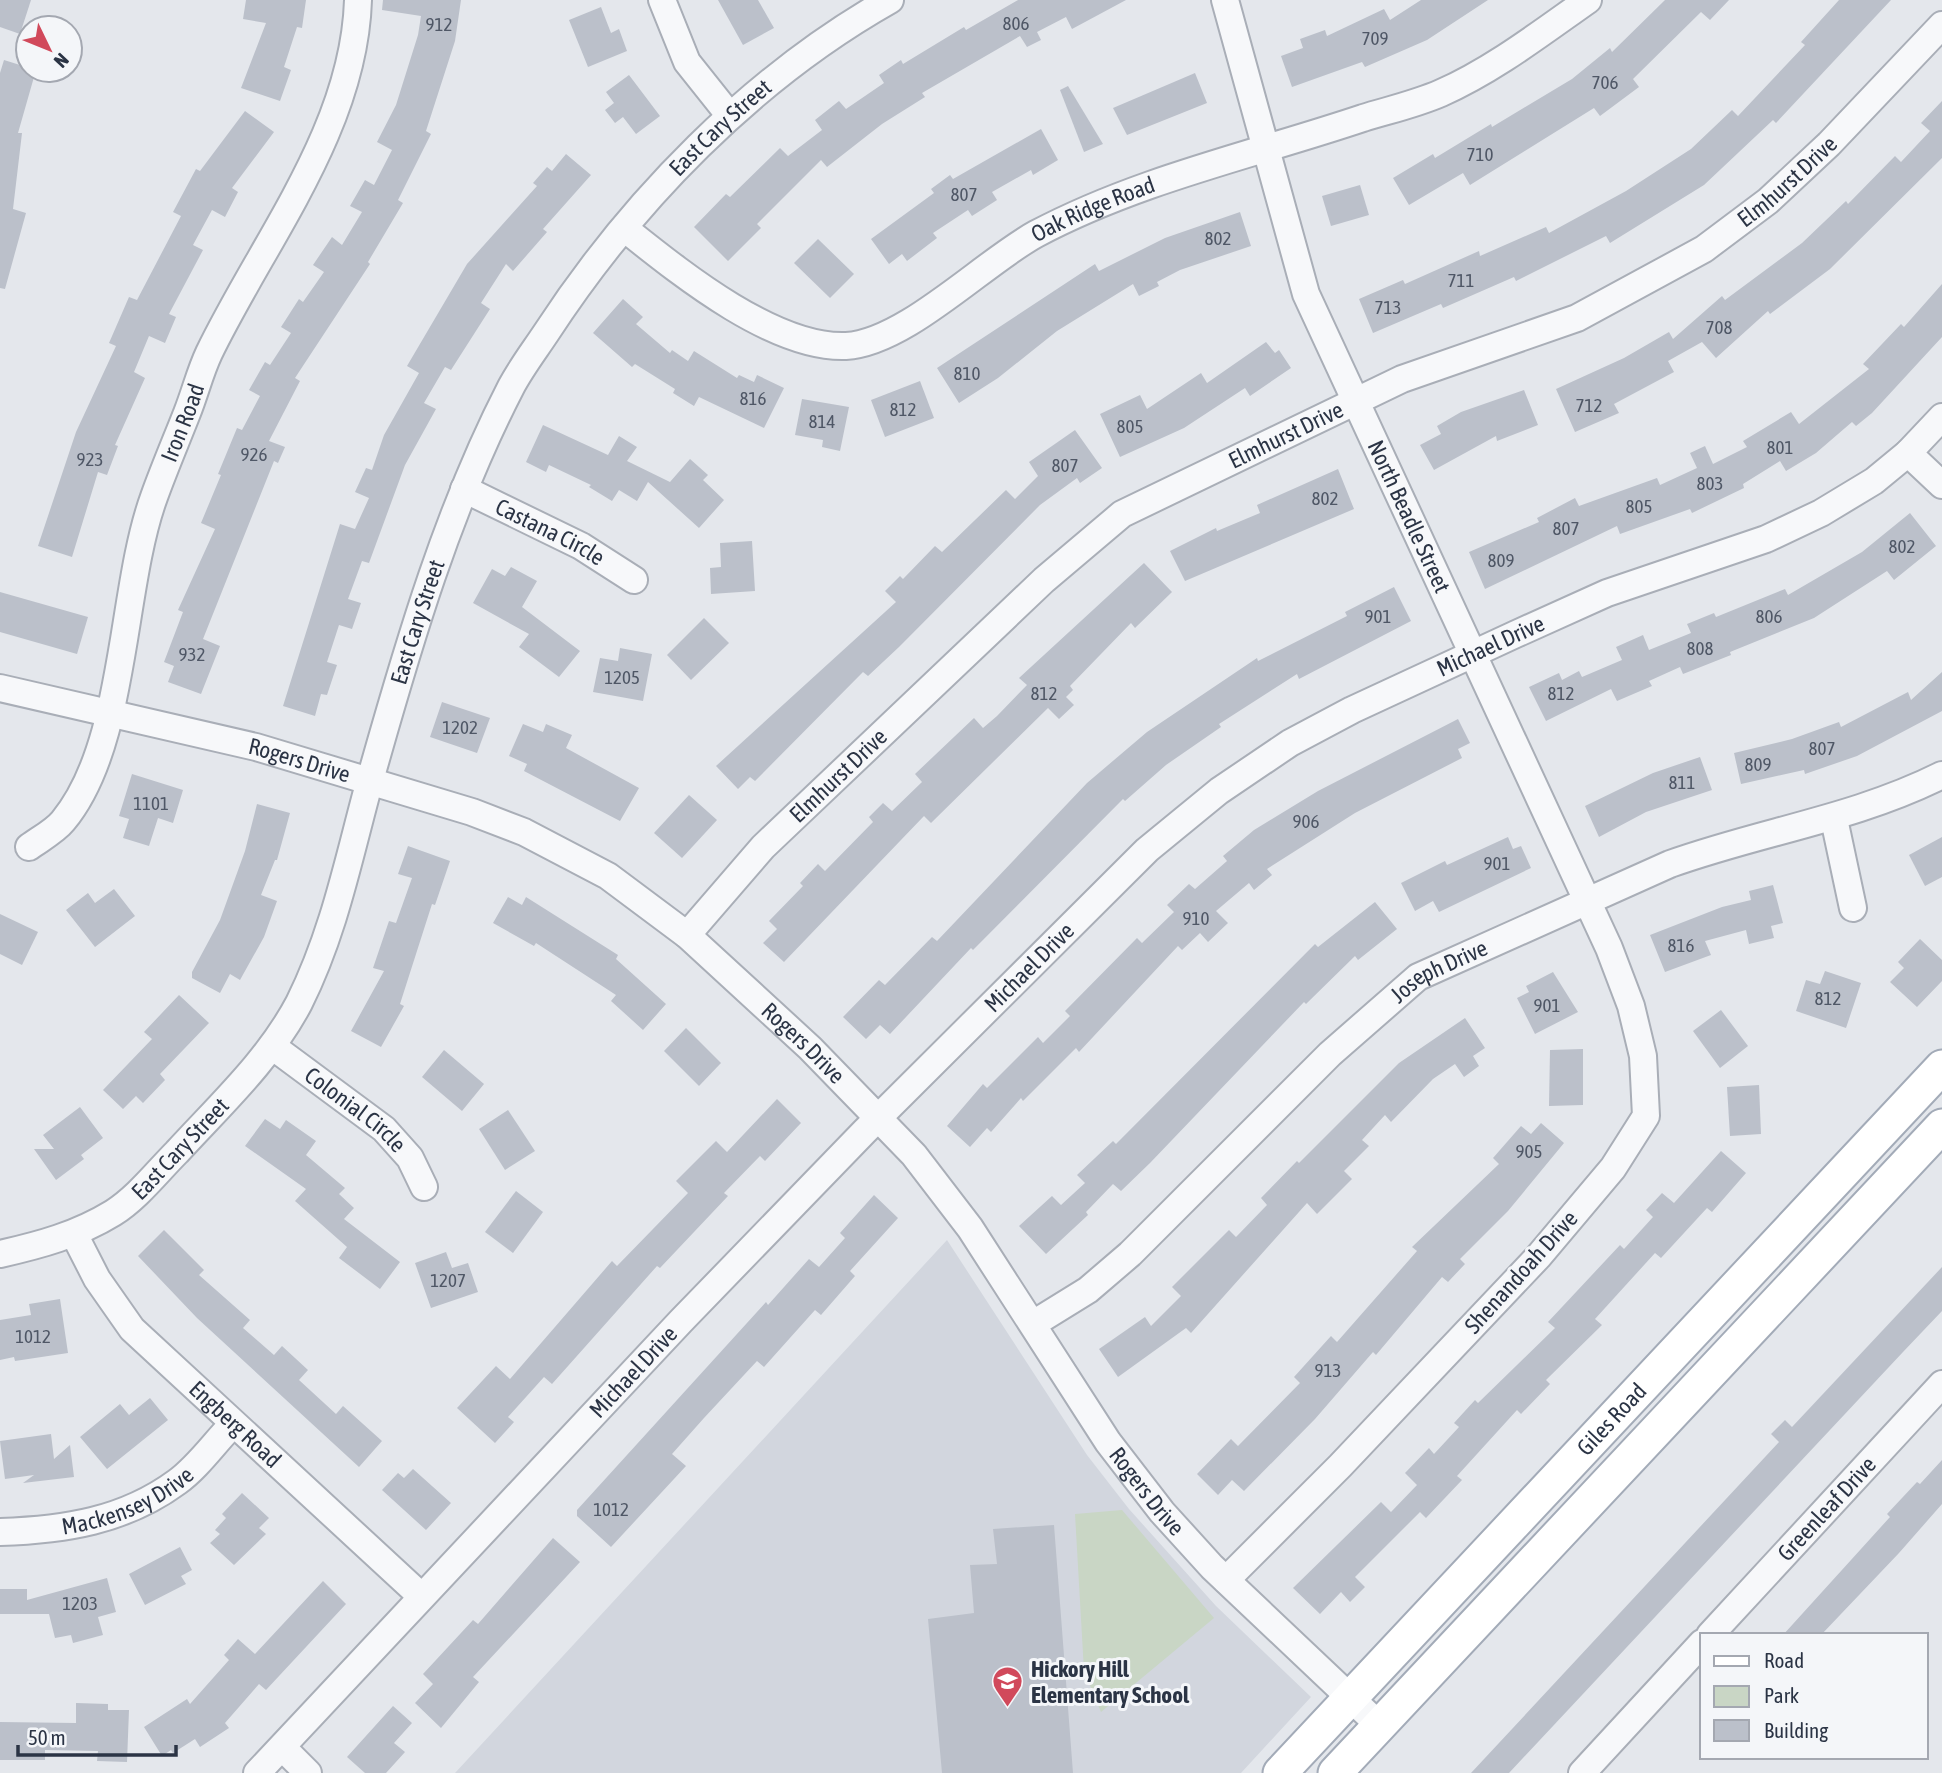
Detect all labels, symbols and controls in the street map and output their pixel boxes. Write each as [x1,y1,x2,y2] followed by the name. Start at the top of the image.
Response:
[1003,12,1029,34] house number: 806
[426,13,452,35] house number: 912
[14,14,84,84] north arrow
[1362,27,1388,49] house number: 709
[50,49,73,72] text: N
[1592,71,1618,93] house number: 706
[664,74,776,181] street label: East Cary Street
[1732,131,1842,232] street label: Elmhurst Drive
[1467,143,1493,165] house number: 710
[1027,171,1158,247] street label: Oak Ridge Road
[951,183,977,205] house number: 807
[1205,227,1231,249] house number: 802
[1448,269,1474,291] house number: 711
[1375,296,1401,318] house number: 713
[1706,316,1732,338] house number: 708
[954,362,980,384] house number: 810
[156,380,209,466] street label: Iron Road
[740,387,766,409] house number: 816
[1576,394,1602,416] house number: 712
[1224,396,1347,474] street label: Elmhurst Drive
[890,398,916,420] house number: 812
[809,410,835,432] house number: 814
[1117,415,1143,437] house number: 805
[1363,436,1455,597] street label: North Beadle Street
[1767,436,1793,458] house number: 801
[241,443,267,465] house number: 926
[77,448,103,470] house number: 923
[1052,454,1078,476] house number: 807
[1697,472,1723,494] house number: 803
[1312,487,1338,509] house number: 802
[491,493,609,571] street label: Castana Circle
[1626,495,1652,517] house number: 805
[1553,517,1579,539] house number: 807
[1889,535,1915,557] house number: 802
[1488,549,1514,571] house number: 809
[385,556,450,687] street label: East Cary Street
[1365,605,1391,627] house number: 901
[1756,605,1782,627] house number: 806
[1433,610,1548,682] street label: Michael Drive
[1687,637,1713,659] house number: 808
[179,643,205,665] house number: 932
[604,666,640,688] house number: 1205
[1031,682,1057,704] house number: 812
[1548,682,1574,704] house number: 812
[442,716,478,738] house number: 1202
[784,723,892,828] street label: Elmhurst Drive
[246,733,353,788] street label: Rogers Drive
[1809,737,1835,759] house number: 807
[1745,753,1771,775] house number: 809
[1669,771,1695,793] house number: 811
[133,792,169,814] house number: 1101
[1293,810,1319,832] house number: 906
[1484,852,1510,874] house number: 901
[1183,907,1209,929] house number: 910
[979,917,1079,1017] street label: Michael Drive
[1668,934,1694,956] house number: 816
[1385,935,1491,1008] street label: Joseph Drive
[1815,987,1841,1009] house number: 812
[1534,994,1560,1016] house number: 901
[756,997,850,1089] street label: Rogers Drive
[300,1062,411,1157] street label: Colonial Circle
[126,1093,234,1205] street label: East Cary Street
[1516,1140,1542,1162] house number: 905
[1459,1205,1583,1339] street label: Shenandoah Drive
[430,1269,466,1291] house number: 1207
[584,1321,682,1423] street label: Michael Drive
[15,1325,51,1347] house number: 1012
[1315,1359,1341,1381] house number: 913
[184,1376,286,1473] street label: Engberg Road
[1572,1378,1652,1461] street label: Giles Road
[1104,1442,1190,1541] street label: Rogers Drive
[1772,1451,1881,1566] street label: Greenleaf Drive
[60,1462,199,1540] street label: Mackensey Drive
[593,1498,629,1520] house number: 1012
[62,1592,98,1614] house number: 1203
[1700,1633,1928,1759] legend
[1764,1648,1804,1672] text: Road
[1031,1656,1190,1708] place label: Hickory Hill Elementary School
[991,1665,1025,1709] school or university icon: Hickory Hill Elementary School
[1764,1683,1799,1707] text: Park
[18,1714,175,1758] scale bar
[1764,1718,1828,1742] text: Building
[28,1725,66,1749] text: 50 m

